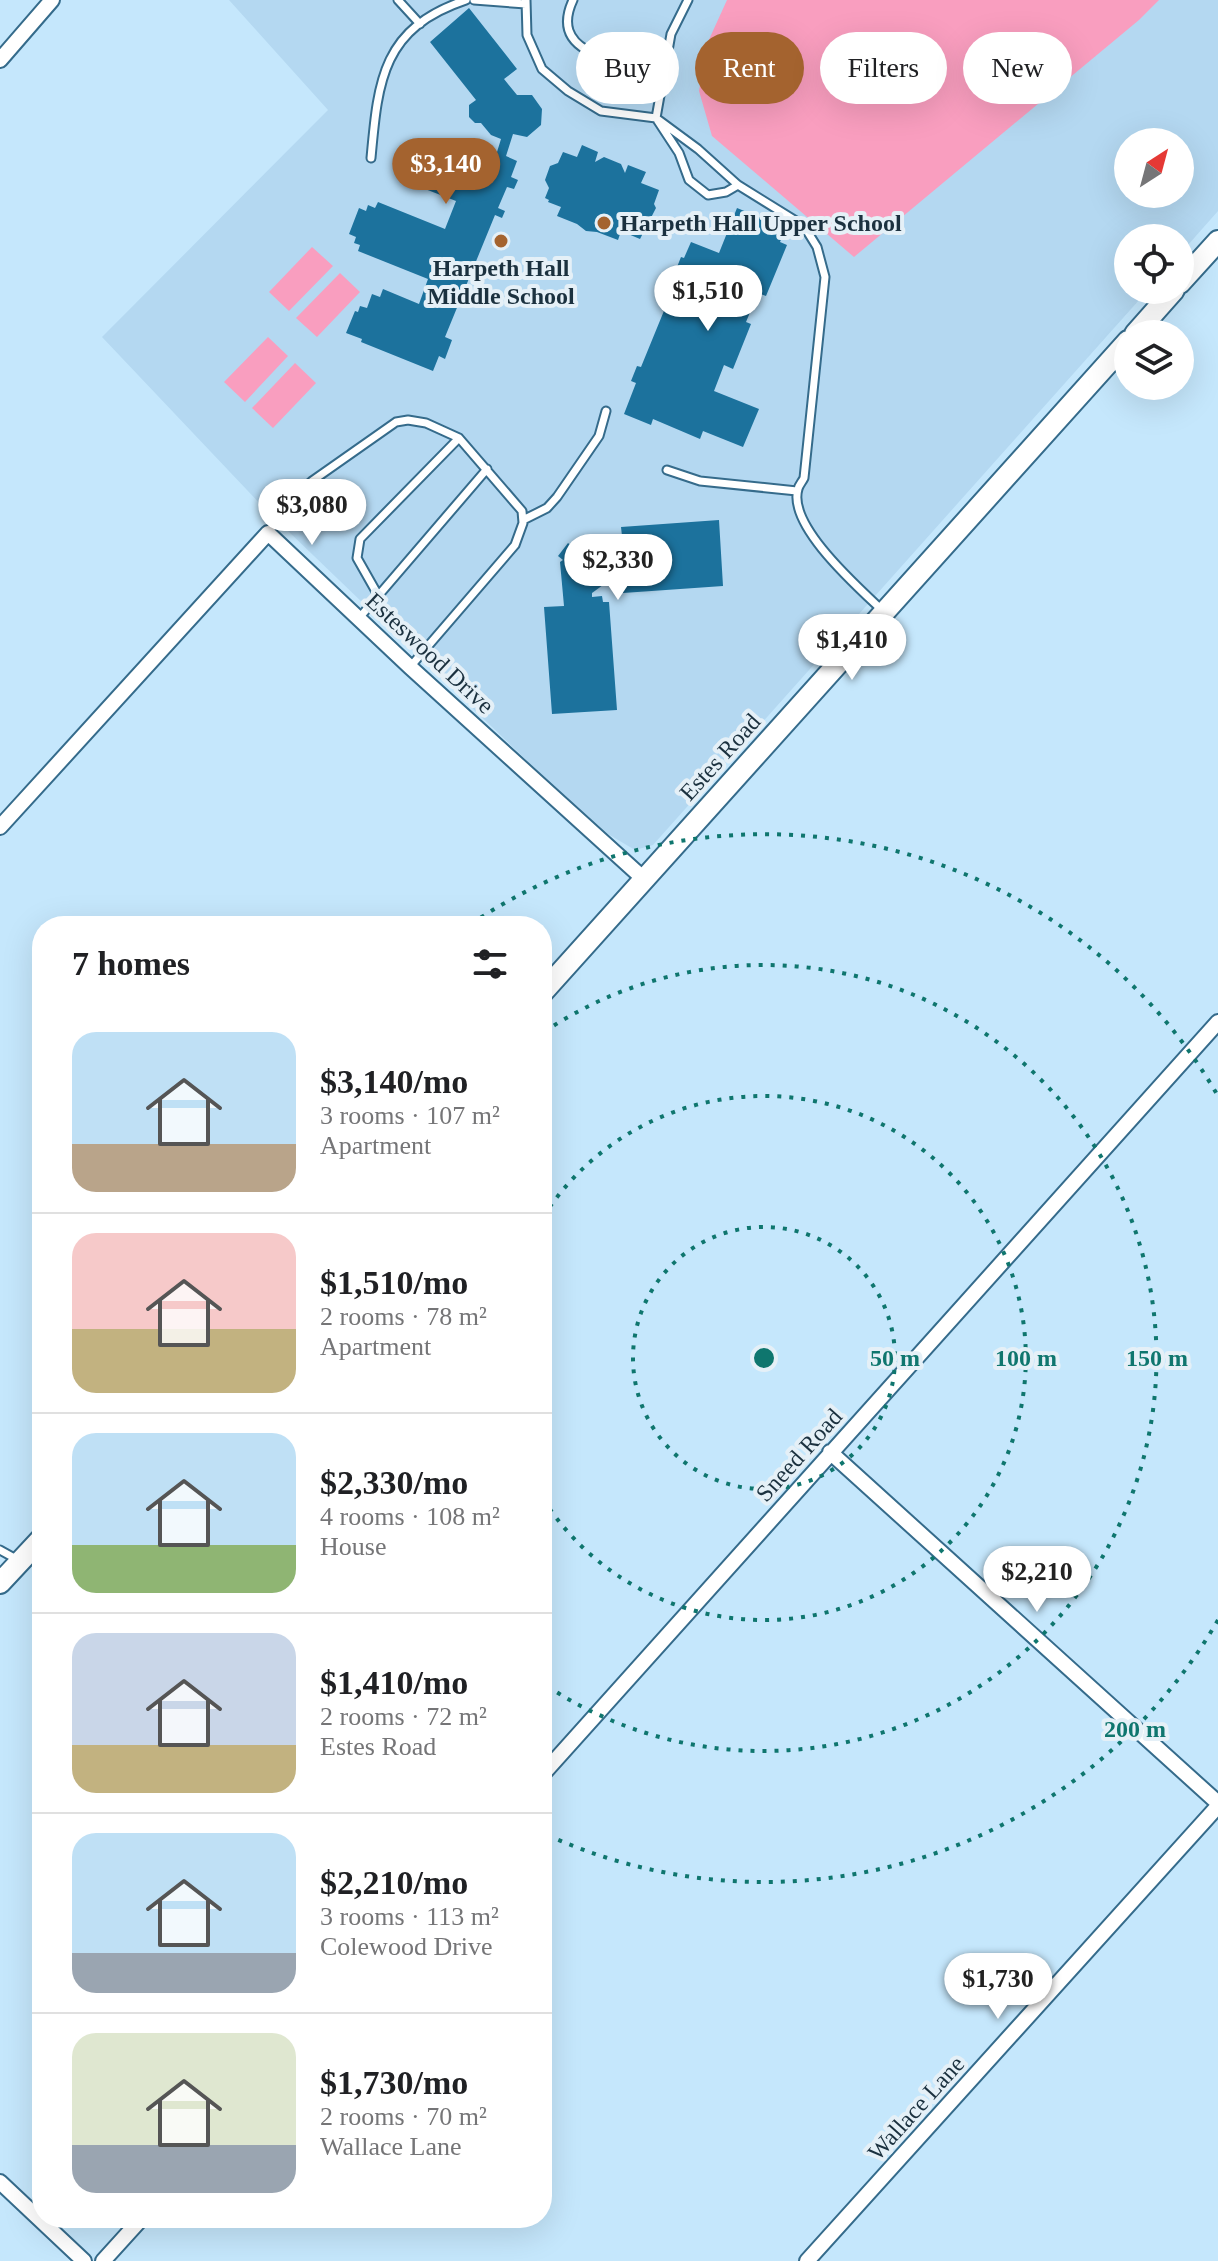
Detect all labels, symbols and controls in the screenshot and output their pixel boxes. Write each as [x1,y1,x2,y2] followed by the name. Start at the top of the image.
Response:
[576,32,679,104] chip: Buy
[695,32,804,104] chip: Rent
[820,32,947,104] chip: Filters
[963,32,1072,104] chip: New
[1114,128,1194,208] north arrow
[1114,128,1194,400] map controls
[381,138,511,206] pin: $3,140
[410,149,482,178] text: $3,140
[620,210,902,236] place label: Harpeth Hall Upper School
[595,214,613,232] marker: Harpeth Hall Upper School
[1114,224,1194,304] button: locate
[492,232,510,250] marker: Harpeth Hall Middle School
[427,255,575,309] place label: Harpeth Hall Middle School
[643,265,773,333] pin: $1,510
[672,276,744,305] text: $1,510
[1114,320,1194,400] button: layers
[247,479,377,547] pin: $3,080
[276,490,348,519] text: $3,080
[553,534,683,602] pin: $2,330
[582,545,654,574] text: $2,330
[361,587,499,719] street label: Esteswood Drive
[787,614,917,682] pin: $1,410
[816,625,888,654] text: $1,410
[674,708,766,806] street label: Estes Road
[468,942,512,986] icon: filters
[72,945,190,982] text: 7 homes
[320,1063,468,1100] text: $3,140/mo
[136,1064,232,1160] icon: home
[320,1101,500,1130] text: 3 rooms · 107 m²
[320,1131,431,1160] text: Apartment
[320,1264,468,1301] text: $1,510/mo
[136,1265,232,1361] icon: home
[320,1302,487,1331] text: 2 rooms · 78 m²
[320,1332,431,1361] text: Apartment
[750,1344,778,1372] centre of rings
[870,1345,920,1371] text: 50 m
[995,1345,1057,1371] text: 100 m
[1126,1345,1188,1371] text: 150 m
[751,1403,847,1507] street label: Sneed Road
[320,1464,468,1501] text: $2,330/mo
[136,1465,232,1561] icon: home
[320,1502,500,1531] text: 4 rooms · 108 m²
[320,1532,386,1561] text: House
[972,1546,1102,1614] pin: $2,210
[1001,1557,1073,1586] text: $2,210
[320,1664,468,1701] text: $1,410/mo
[136,1665,232,1761] icon: home
[320,1702,487,1731] text: 2 rooms · 72 m²
[1104,1716,1166,1742] text: 200 m
[320,1732,436,1761] text: Estes Road
[320,1864,468,1901] text: $2,210/mo
[136,1865,232,1961] icon: home
[320,1902,499,1931] text: 3 rooms · 113 m²
[320,1932,493,1961] text: Colewood Drive
[933,1953,1063,2021] pin: $1,730
[962,1964,1034,1993] text: $1,730
[863,2051,969,2165] street label: Wallace Lane
[320,2064,468,2101] text: $1,730/mo
[136,2065,232,2161] icon: home
[320,2102,487,2131] text: 2 rooms · 70 m²
[320,2132,462,2161] text: Wallace Lane

